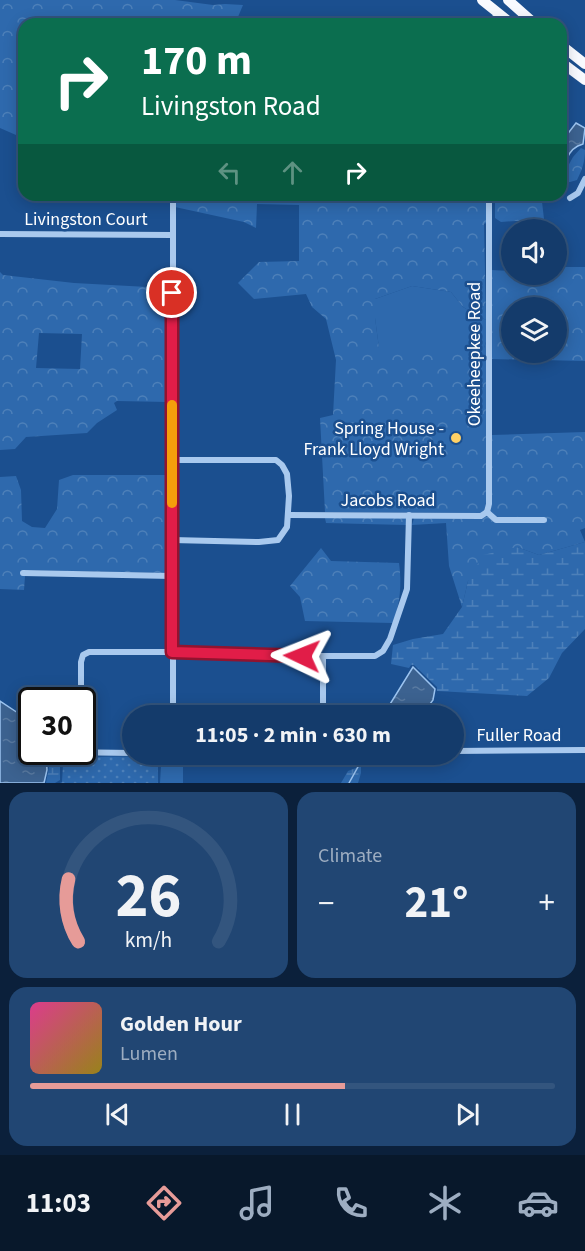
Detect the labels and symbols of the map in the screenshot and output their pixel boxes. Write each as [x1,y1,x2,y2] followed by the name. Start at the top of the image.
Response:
[24,207,148,232] street label: Livingston Court
[146,267,197,318] pin
[462,282,487,426] street label: Okeeheepkee Road
[303,416,444,462] place label: Spring House - Frank Lloyd Wright
[449,431,463,445] marker: Spring House - Frank Lloyd Wright
[341,488,435,513] street label: Jacobs Road
[270,624,334,688] position arrow
[18,687,96,765] speed limit sign: 30
[477,723,561,748] street label: Fuller Road

